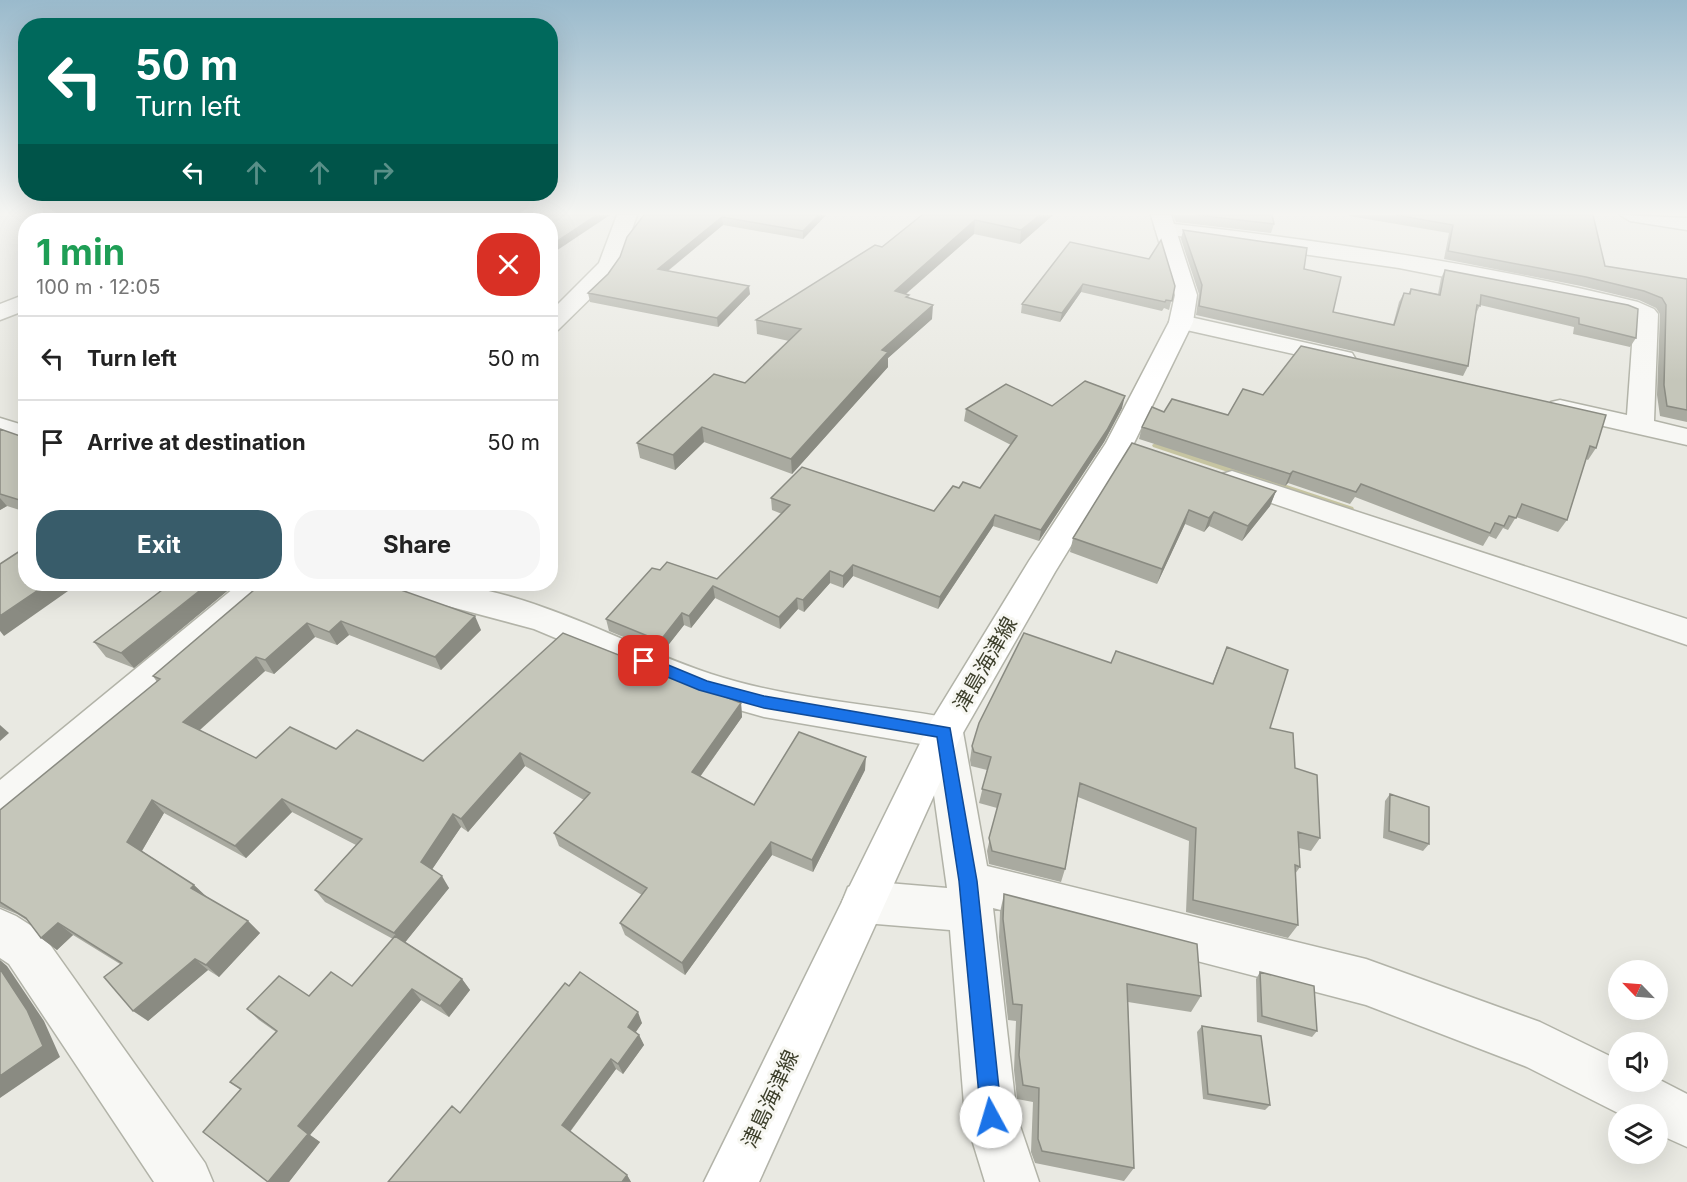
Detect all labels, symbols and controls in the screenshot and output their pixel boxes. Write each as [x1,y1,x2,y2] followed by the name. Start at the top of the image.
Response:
[135,39,238,90] text: 50 m
[36,42,114,120] icon: left
[135,90,241,123] text: Turn left
[177,156,210,189] icon: left
[240,156,273,189] icon: ahead
[303,156,336,189] icon: ahead
[366,156,399,189] icon: right
[36,230,125,274] text: 1 min
[477,233,540,296] button: close
[36,275,160,299] text: 100 m · 12:05
[36,342,69,375] icon: left
[87,345,177,371] text: Turn left
[487,345,540,371] text: 50 m
[36,426,69,459] icon: arrive
[87,429,306,455] text: Arrive at destination
[487,429,540,455] text: 50 m
[36,510,282,579] button: Exit
[294,510,540,579] button: Share
[948,612,1022,716] street label: 津島海津線
[618,635,669,686] pin
[627,644,660,677] icon: arrive
[1608,960,1668,1020] north arrow
[1608,960,1668,1164] map controls
[1608,1032,1668,1092] button: sound
[736,1046,804,1152] street label: 津島海津線
[959,1085,1023,1149] position arrow
[1608,1104,1668,1164] button: layers

